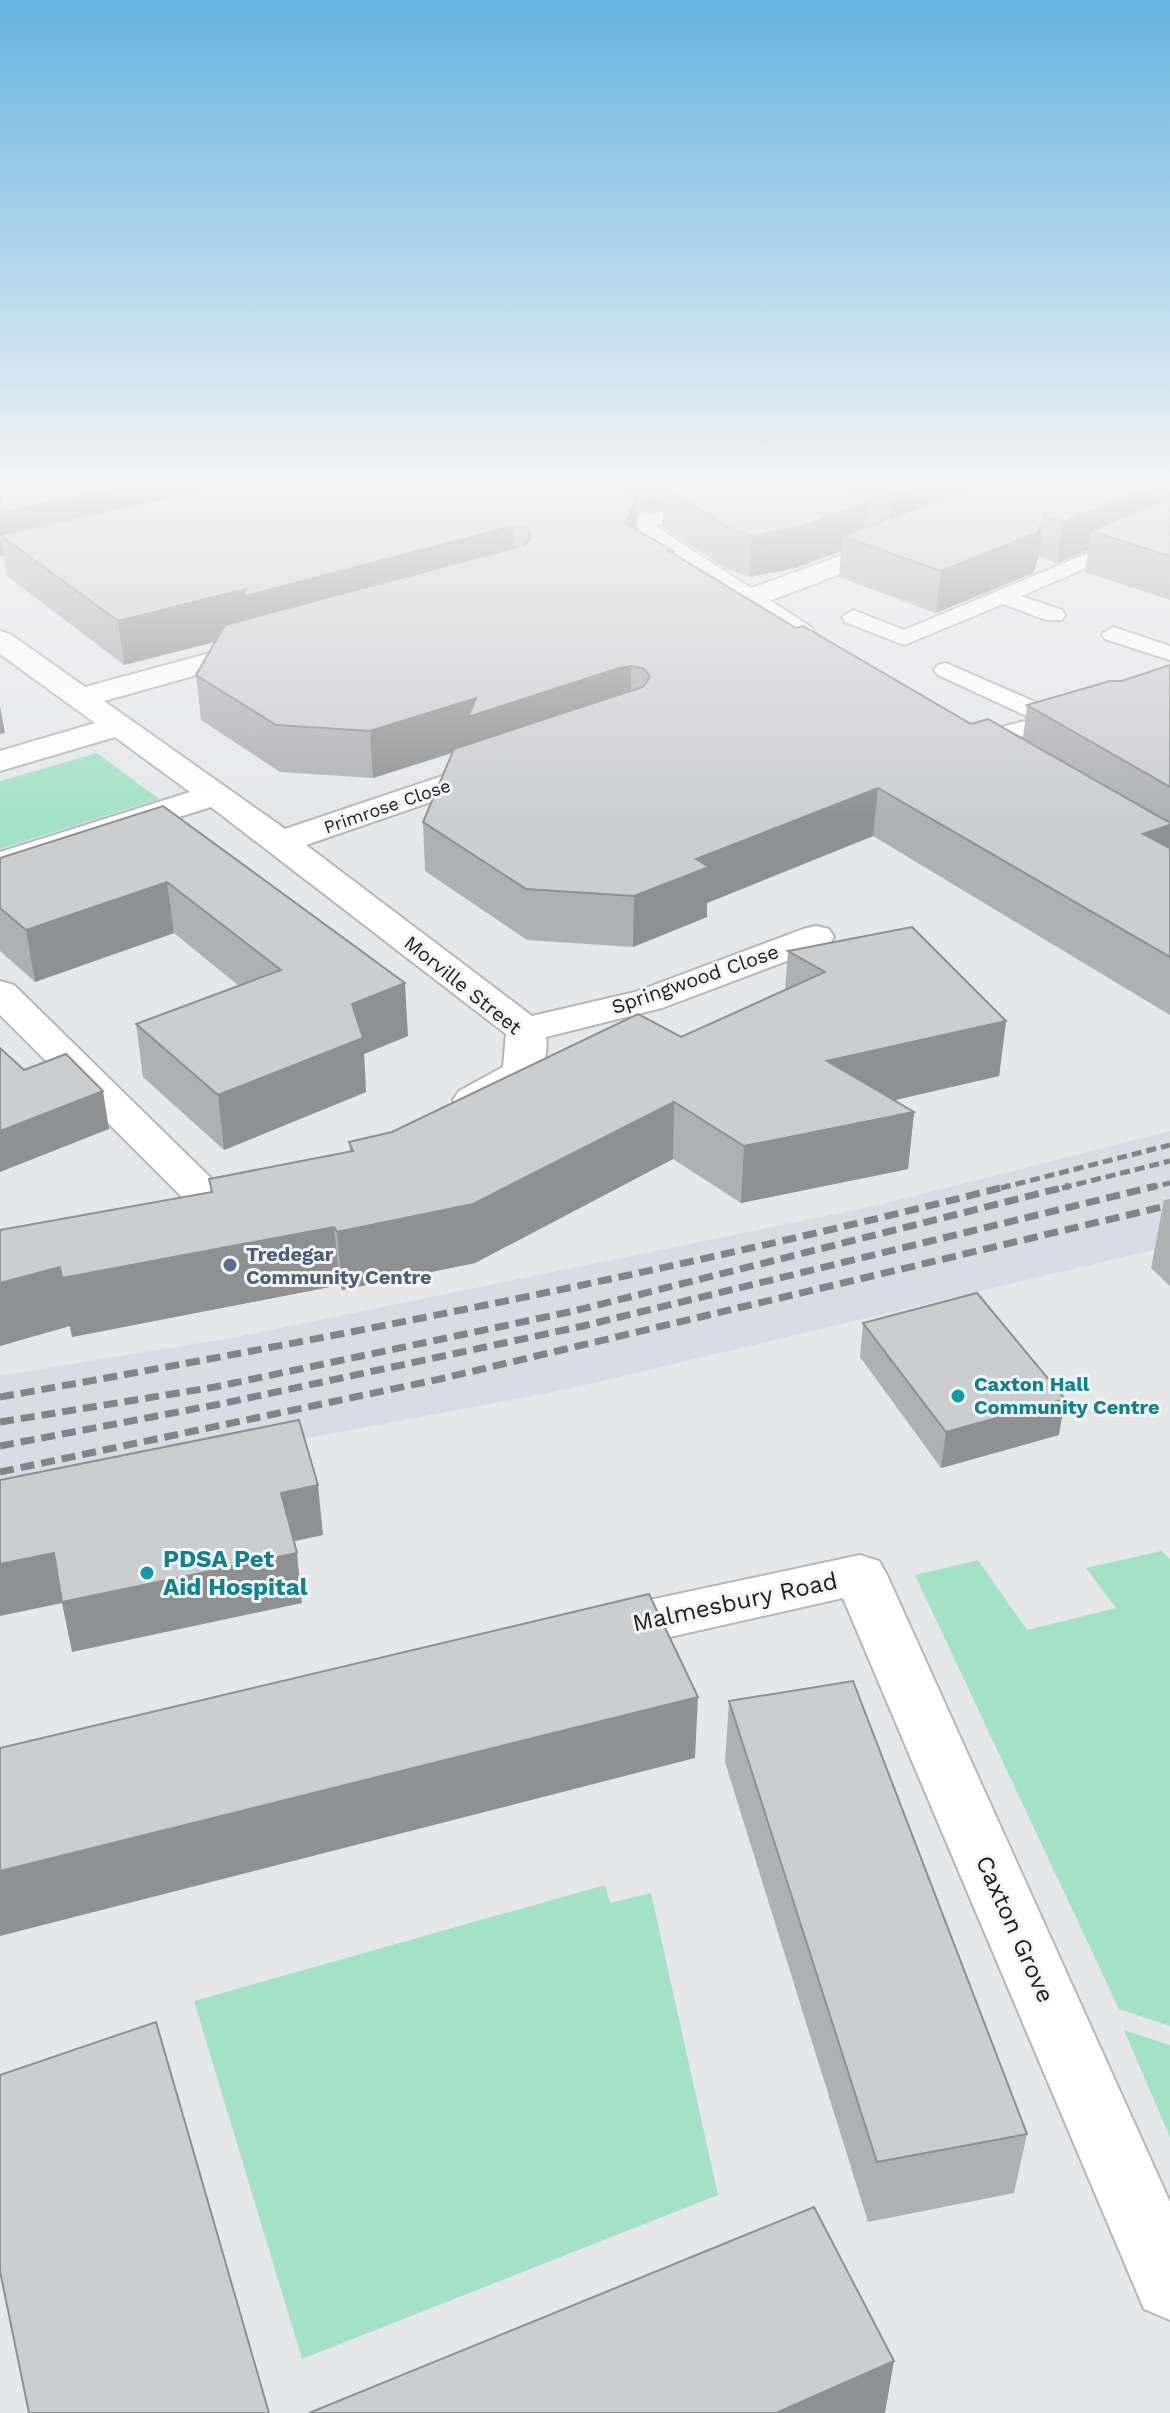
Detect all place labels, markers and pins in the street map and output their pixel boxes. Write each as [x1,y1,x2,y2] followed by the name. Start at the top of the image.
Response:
[246,1242,431,1289] place label: Tredegar Community Centre
[221,1256,239,1274] marker: Tredegar Community Centre
[974,1372,1159,1419] place label: Caxton Hall Community Centre
[949,1387,967,1405] marker: Caxton Hall Community Centre
[163,1545,308,1601] place label: PDSA Pet Aid Hospital
[138,1564,156,1582] marker: PDSA Pet Aid Hospital

